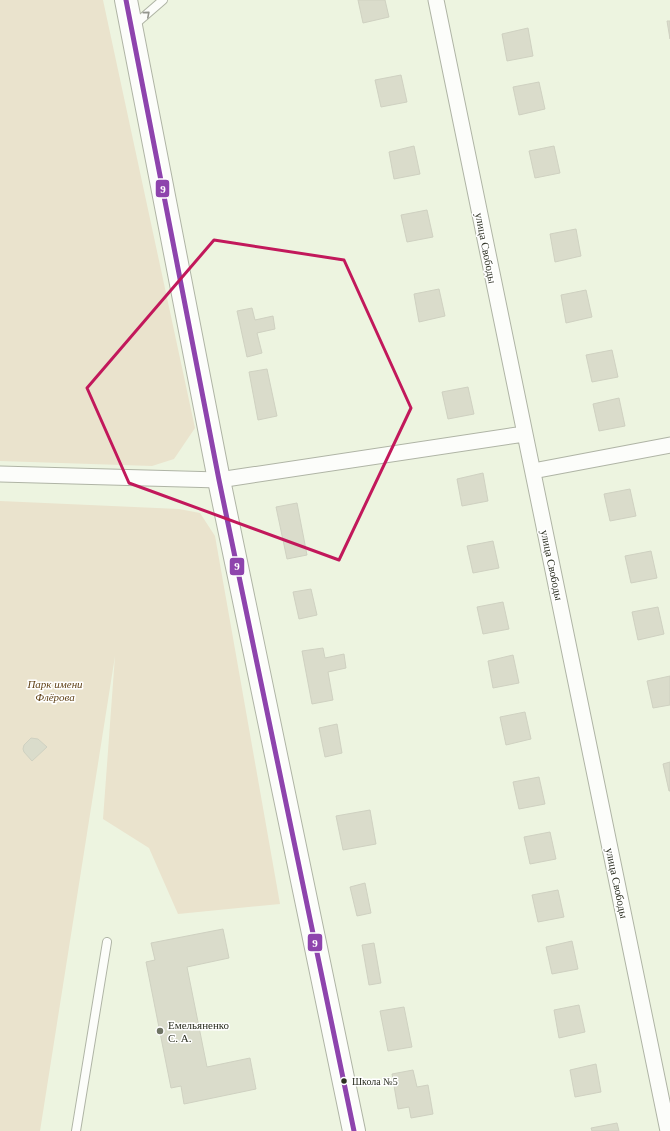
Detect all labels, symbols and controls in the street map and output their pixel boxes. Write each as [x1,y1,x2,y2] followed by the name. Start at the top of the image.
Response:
[142,11,150,18] one-way arrow
[155,179,170,198] line badge: 9
[160,183,166,195] text: 9
[473,212,499,285] street label: улица Свободы
[539,529,565,602] street label: улица Свободы
[229,557,245,576] line badge: 9
[234,560,240,572] text: 9
[26,678,83,703] park label: Парк имени Флёрова
[604,847,630,920] street label: улица Свободы
[307,933,323,952] line badge: 9
[312,937,318,949] text: 9
[168,1019,230,1044] place label: Емельяненко С. А.
[155,1026,165,1036] marker: Емельяненко С. А.
[339,1076,349,1086] marker: Школа №5
[352,1076,398,1087] place label: Школа №5

